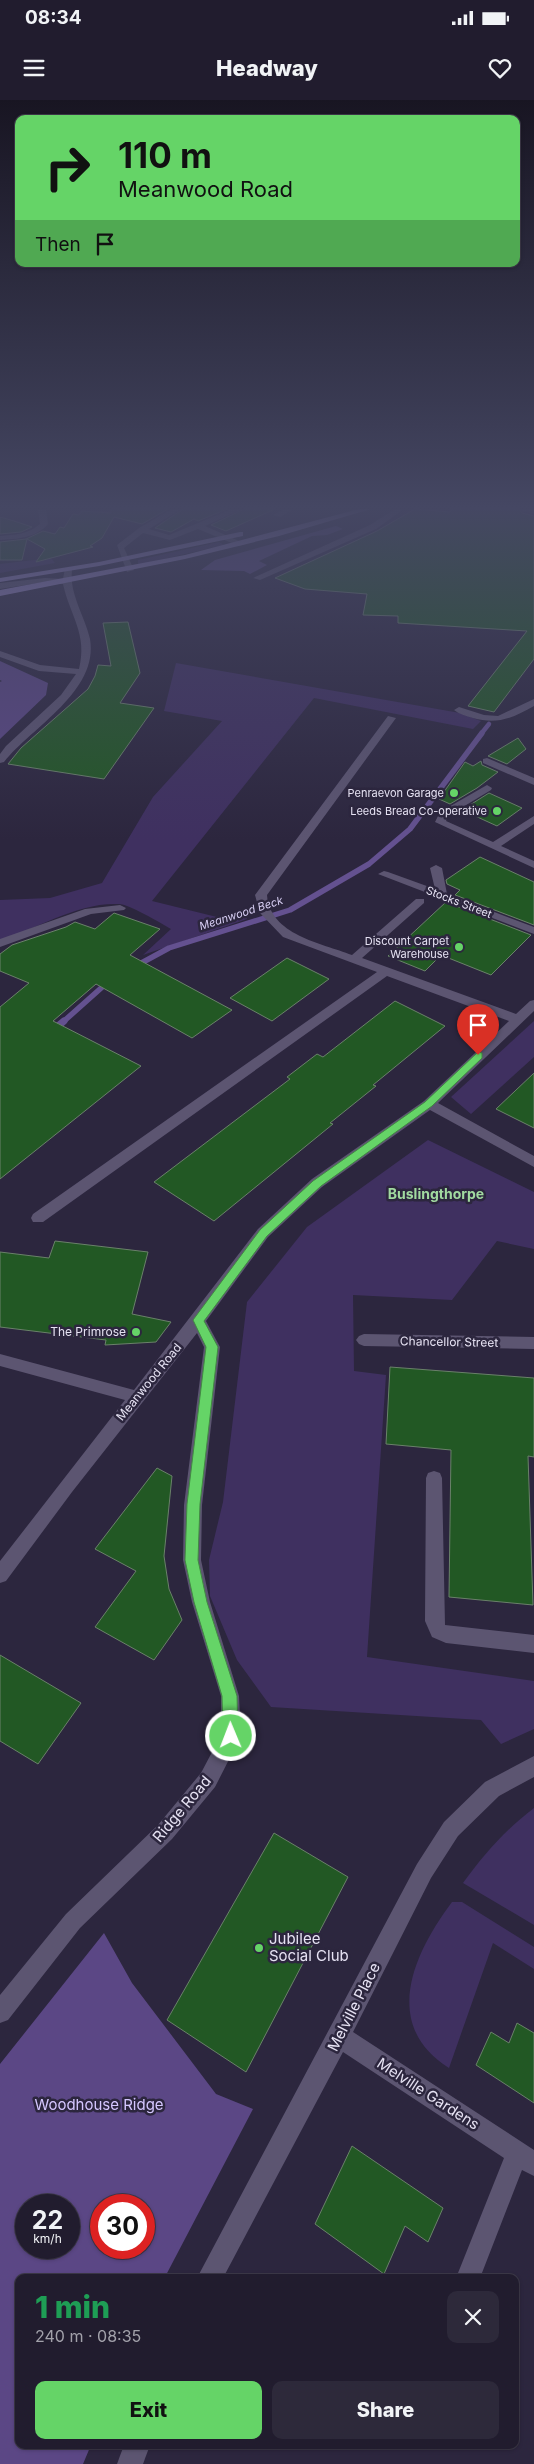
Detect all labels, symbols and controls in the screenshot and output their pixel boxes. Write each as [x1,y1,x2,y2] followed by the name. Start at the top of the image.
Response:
[25,6,82,29] text: 08:34
[20,54,48,82] icon: menu
[486,54,514,82] icon: heart
[216,55,318,81] text: Headway
[118,134,212,176] text: 110 m
[35,135,100,200] icon: right
[118,176,293,202] text: Meanwood Road
[91,230,119,258] icon: arrive
[35,233,81,256] text: Then
[348,786,444,800] place label: Penraevon Garage
[448,787,460,799] marker: Penraevon Garage
[350,804,487,818] place label: Leeds Bread Co-operative
[491,805,503,817] marker: Leeds Bread Co-operative
[424,883,494,921] street label: Stocks Street
[197,893,286,933] water label: Meanwood Beck
[365,934,449,961] place label: Discount Carpet Warehouse
[453,941,465,953] marker: Discount Carpet Warehouse
[457,1004,499,1055] pin
[464,1011,492,1039] icon: arrive
[388,1185,484,1202] district label: Buslingthorpe
[50,1324,126,1339] place label: The Primrose
[130,1326,142,1338] marker: The Primrose
[400,1333,498,1350] street label: Chancellor Street
[113,1340,184,1423] street label: Meanwood Road
[204,1709,256,1761] position arrow
[148,1772,215,1846] street label: Ridge Road
[269,1929,349,1965] place label: Jubilee Social Club
[253,1942,265,1954] marker: Jubilee Social Club
[323,1959,384,2054] street label: Melville Place
[374,2053,483,2134] street label: Melville Gardens
[34,2095,164,2114] park label: Woodhouse Ridge
[90,2194,155,2259] speed limit sign: 30
[32,2205,63,2235] text: 22
[33,2231,62,2246] text: km/h
[35,2289,110,2325] text: 1 min
[447,2291,499,2343] button: close
[35,2326,141,2346] text: 240 m · 08:35
[35,2381,262,2439] button: Exit
[272,2381,499,2439] button: Share

